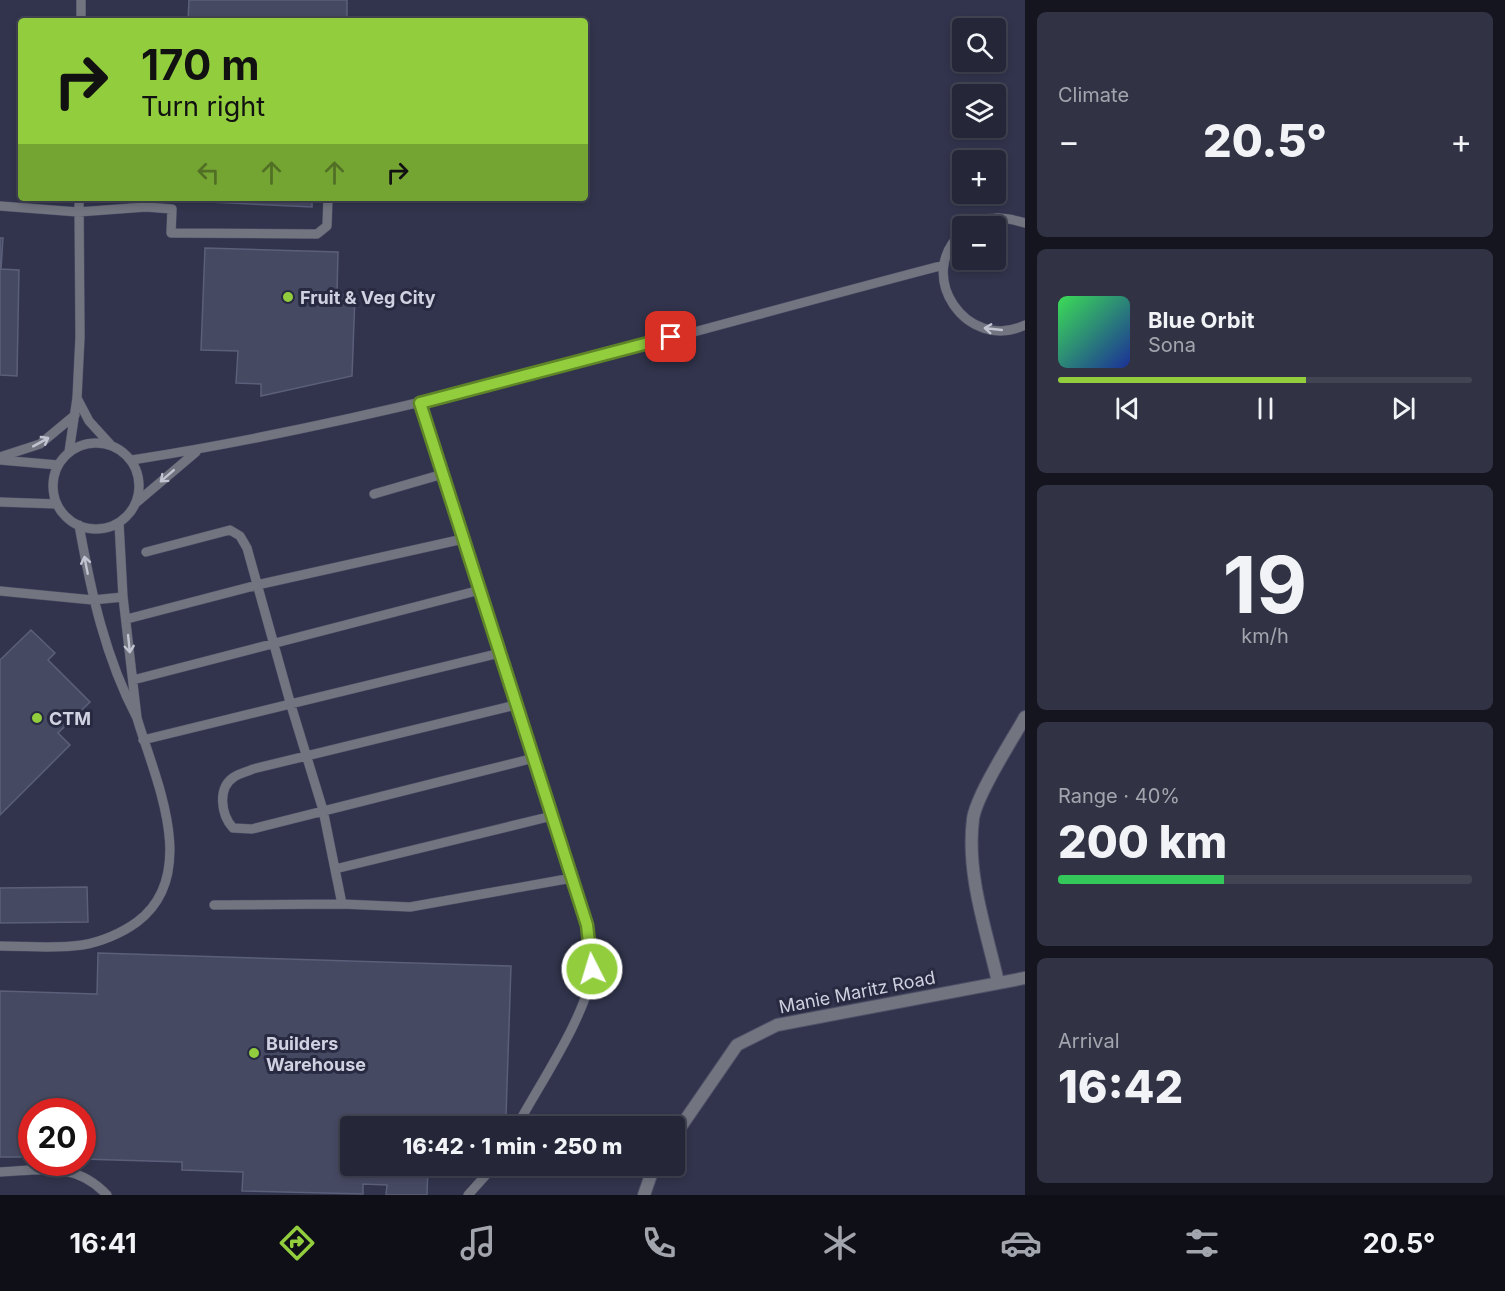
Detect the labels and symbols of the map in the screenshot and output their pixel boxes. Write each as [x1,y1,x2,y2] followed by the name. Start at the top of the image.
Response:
[300,287,436,308] place label: Fruit & Veg City
[281,290,295,304] marker: Fruit & Veg City
[645,311,696,362] pin
[984,324,1004,335] one-way arrow
[32,436,49,448] one-way arrow
[160,469,175,483] one-way arrow
[80,555,91,575] one-way arrow
[124,633,135,653] one-way arrow
[49,708,91,729] place label: CTM
[30,711,44,725] marker: CTM
[560,937,624,1001] position arrow
[777,967,937,1017] street label: Manie Maritz Road
[266,1033,366,1075] place label: Builders Warehouse
[247,1046,261,1060] marker: Builders Warehouse
[18,1098,96,1176] speed limit sign: 20

